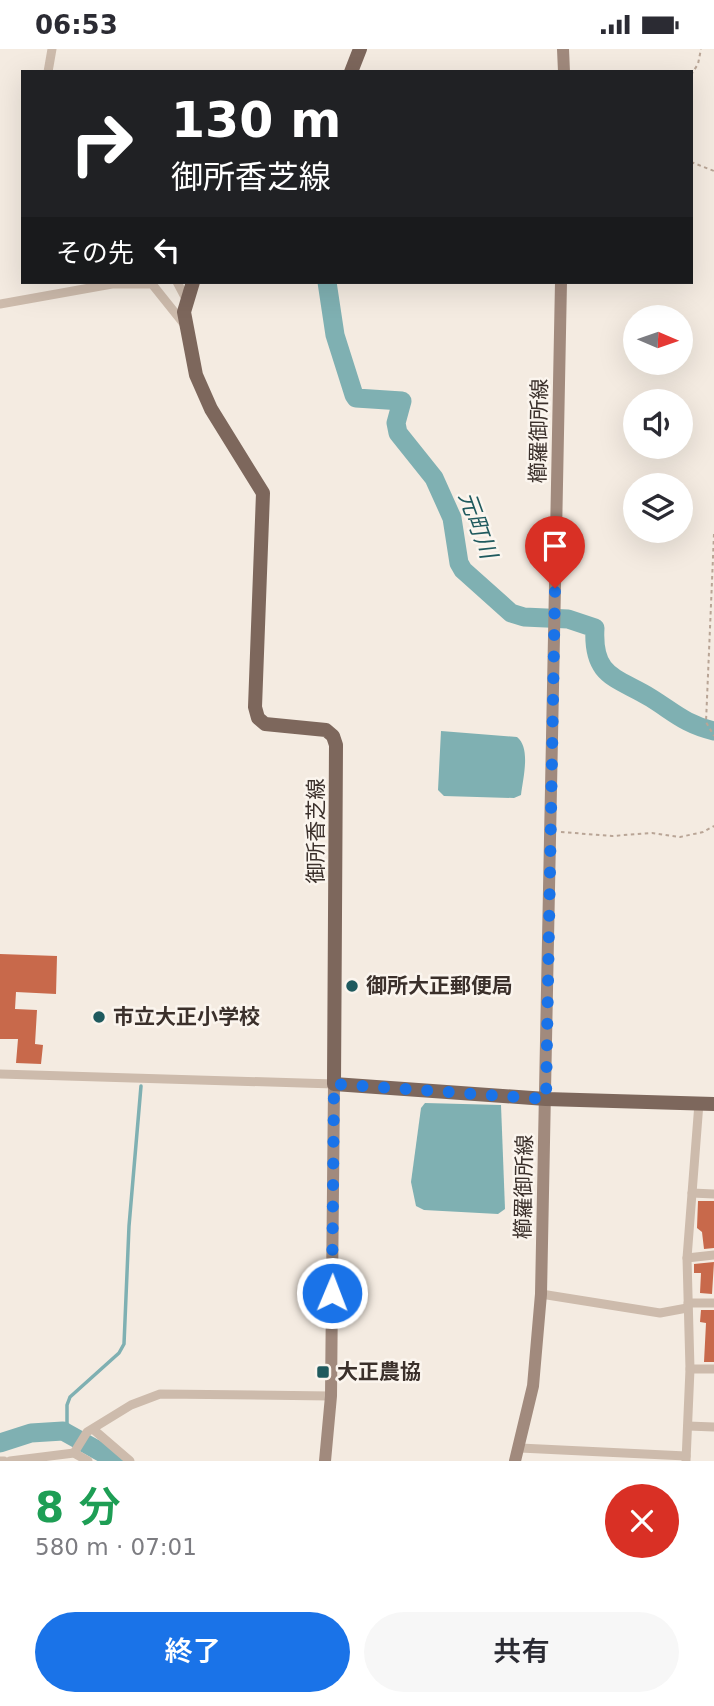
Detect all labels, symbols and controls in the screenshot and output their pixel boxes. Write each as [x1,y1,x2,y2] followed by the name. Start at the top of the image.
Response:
[35,10,118,40] text: 06:53
[171,92,341,149] text: 130 m
[56,98,147,189] icon: right
[171,158,331,196] text: 御所香芝線
[148,231,186,269] icon: left
[56,238,134,268] text: その先
[623,305,693,375] north arrow
[623,305,693,543] map controls
[526,378,552,484] street label: 櫛羅御所線
[623,389,693,459] button: sound
[623,473,693,543] button: layers
[454,488,503,565] water label: 元町川
[525,516,585,588] pin
[536,527,574,565] icon: arrive
[304,779,328,884] street label: 御所香芝線
[366,974,513,998] place label: 御所大正郵便局
[344,978,360,994] marker: 御所大正郵便局
[113,1005,260,1029] place label: 市立大正小学校
[91,1009,107,1025] marker: 市立大正小学校
[511,1134,537,1240] street label: 櫛羅御所線
[295,1256,369,1330] position arrow
[337,1360,421,1384] place label: 大正農協
[315,1364,331,1380] marker: 大正農協
[35,1483,121,1532] text: 8 分
[605,1484,679,1558] button: close
[35,1534,197,1560] text: 580 m · 07:01
[35,1612,350,1692] button: 終了
[364,1612,679,1692] button: 共有

